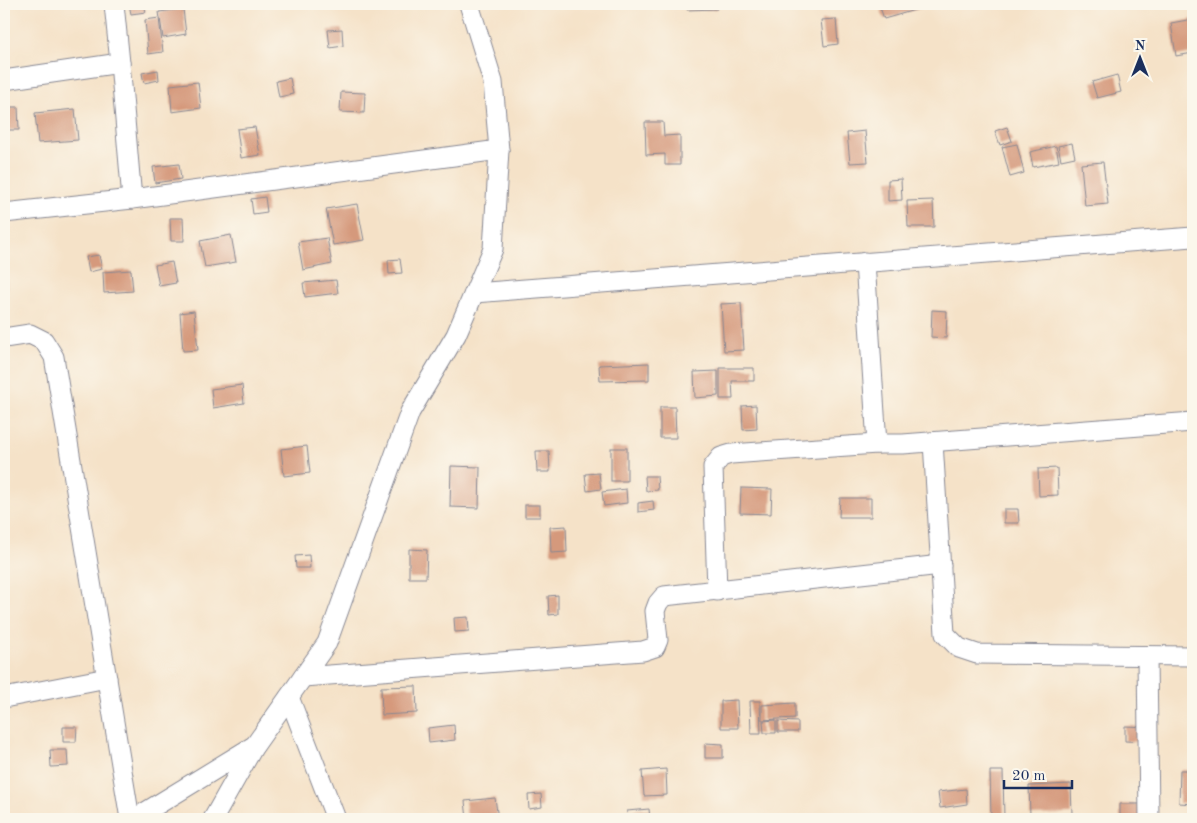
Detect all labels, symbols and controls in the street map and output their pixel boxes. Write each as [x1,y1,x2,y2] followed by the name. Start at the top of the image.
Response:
[1114,32,1164,82] north arrow
[1135,39,1146,53] text: N
[1004,758,1072,790] scale bar
[1012,769,1046,784] text: 20 m

